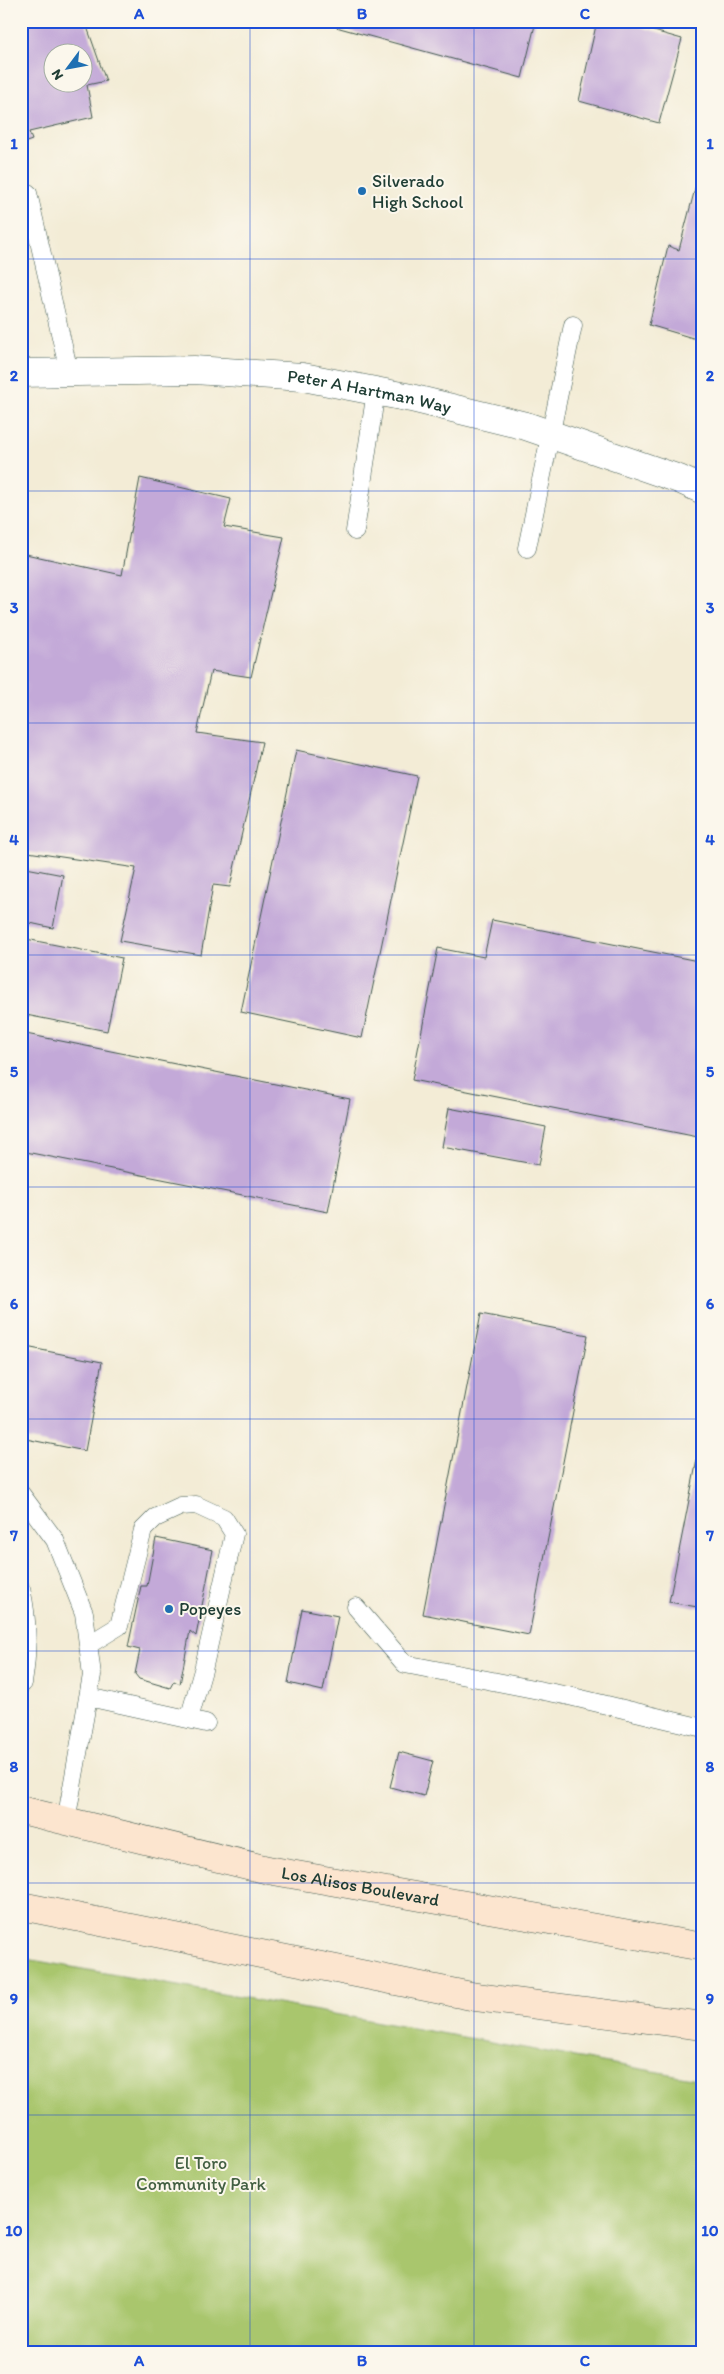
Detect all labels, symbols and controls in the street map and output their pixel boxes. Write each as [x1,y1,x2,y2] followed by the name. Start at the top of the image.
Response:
[133,4,145,23] text: A
[357,4,368,23] text: B
[580,4,591,23] text: C
[42,42,92,92] north arrow
[48,66,67,83] text: N
[10,134,18,153] text: 1
[706,134,714,153] text: 1
[372,170,463,213] place label: Silverado High School
[356,185,368,197] marker: Silverado High School
[287,365,454,419] street label: Peter A Hartman Way
[10,366,19,385] text: 2
[706,366,715,385] text: 2
[10,598,19,617] text: 3
[706,598,715,617] text: 3
[9,830,19,849] text: 4
[705,830,715,849] text: 4
[10,1062,19,1081] text: 5
[706,1062,715,1081] text: 5
[10,1294,19,1313] text: 6
[706,1294,715,1313] text: 6
[9,1526,18,1545] text: 7
[705,1526,714,1545] text: 7
[179,1598,241,1620] place label: Popeyes
[163,1603,175,1615] marker: Popeyes
[10,1757,19,1776] text: 8
[706,1757,715,1776] text: 8
[280,1862,441,1911] street label: Los Alisos Boulevard
[10,1989,18,2008] text: 9
[706,1989,714,2008] text: 9
[136,2152,267,2195] park label: El Toro Community Park
[5,2221,23,2240] text: 10
[701,2221,719,2240] text: 10
[133,2351,145,2370] text: A
[357,2351,368,2370] text: B
[580,2351,591,2370] text: C

